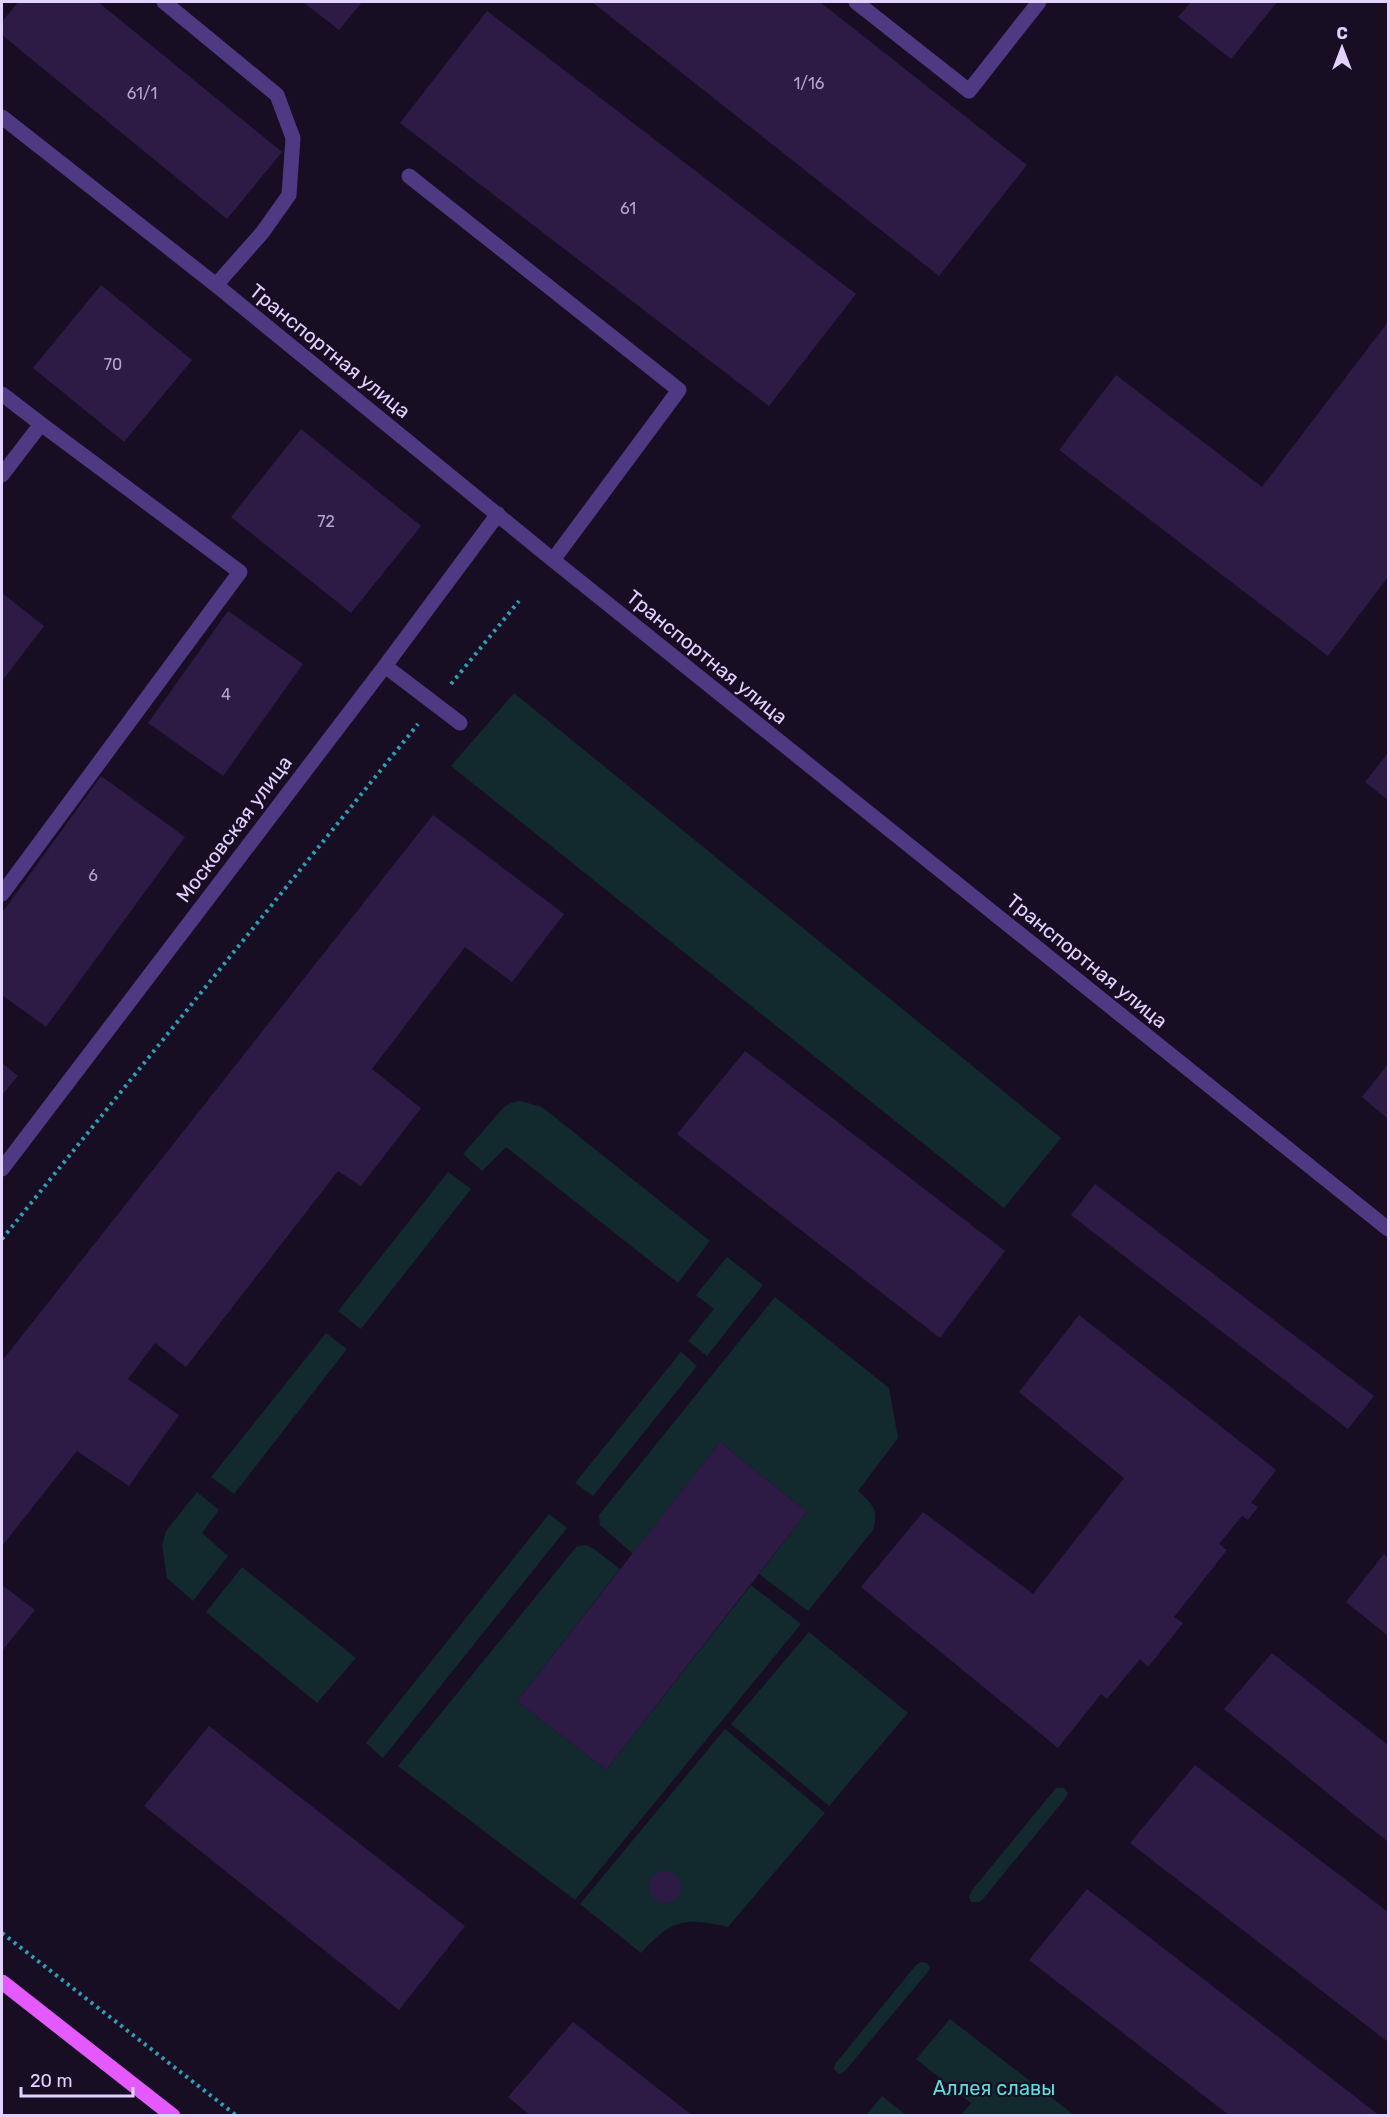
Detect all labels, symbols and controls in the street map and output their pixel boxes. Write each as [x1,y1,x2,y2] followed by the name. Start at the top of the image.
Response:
[1312,18,1372,78] north arrow
[1336,24,1348,43] text: С
[794,74,825,93] house number: 1/16
[127,84,157,103] house number: 61/1
[620,199,636,218] house number: 61
[245,279,415,423] street label: Транспортная улица
[104,355,122,374] house number: 70
[317,512,335,531] house number: 72
[622,585,792,729] street label: Транспортная улица
[221,685,231,704] house number: 4
[171,751,297,907] street label: Московская улица
[88,866,98,885] house number: 6
[1002,889,1172,1033] street label: Транспортная улица
[21,2060,134,2098] scale bar
[30,2070,72,2092] text: 20 m
[933,2076,1055,2100] park label: Аллея славы

